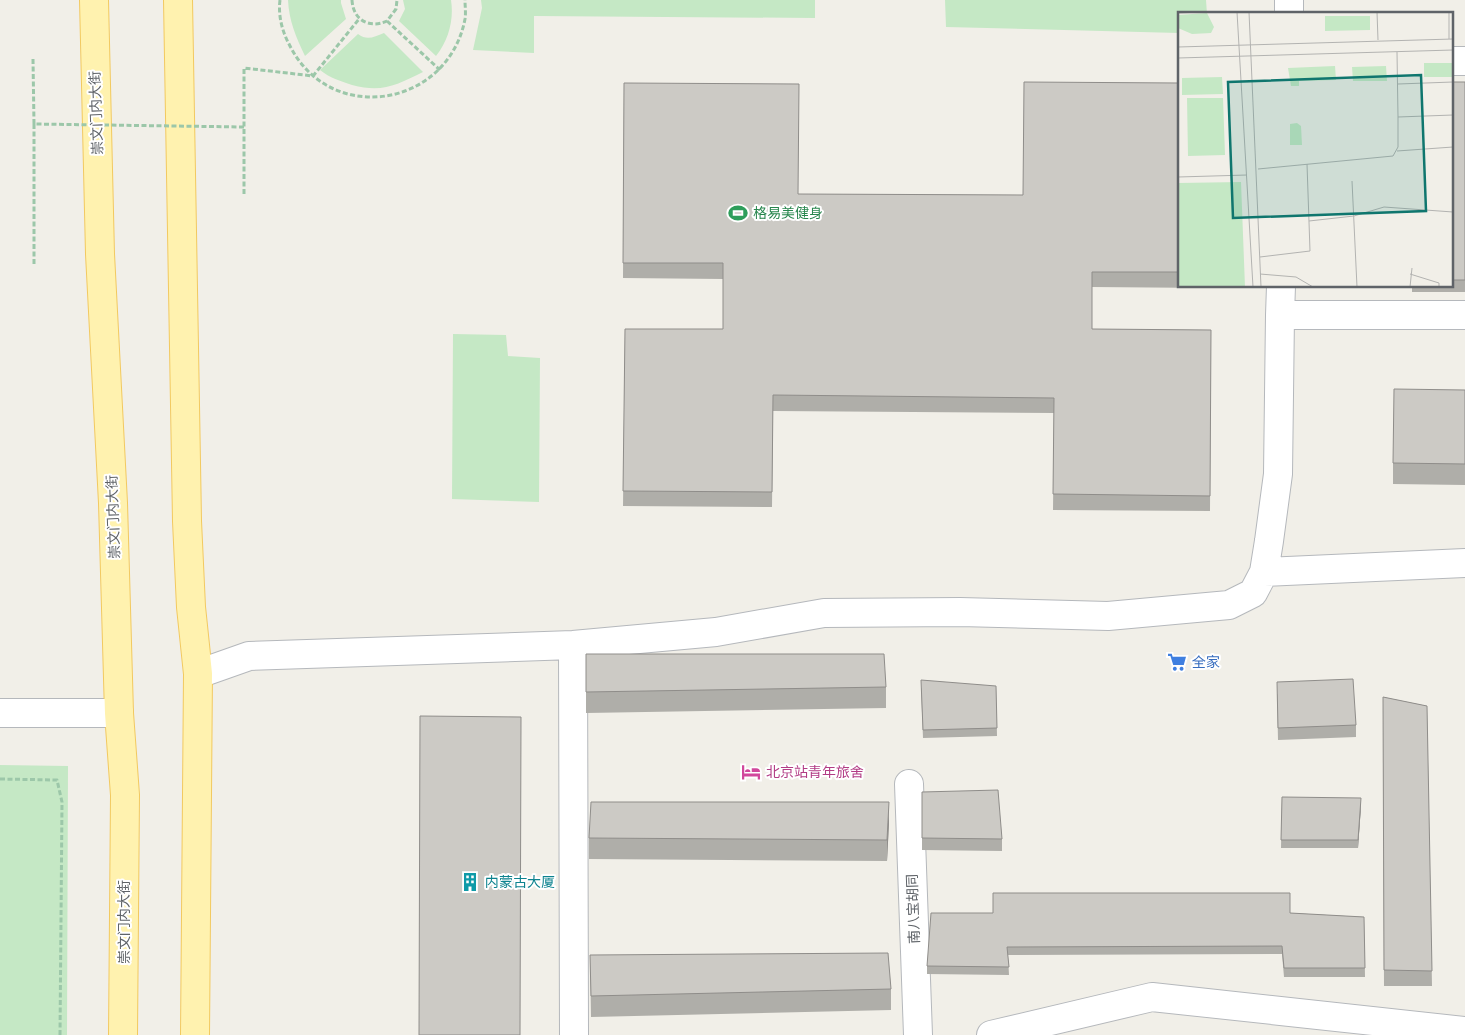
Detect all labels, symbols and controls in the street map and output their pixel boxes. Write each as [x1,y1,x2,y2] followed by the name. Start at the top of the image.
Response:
[1178,12,1452,288] inset map
[84,71,107,155] street label: 崇文门内大街
[727,202,749,224] sports icon: 格易美健身
[753,202,823,223] place label: 格易美健身
[101,475,124,559] street label: 崇文门内大街
[1166,651,1188,673] supermarket icon: 全家
[1192,651,1220,672] place label: 全家
[740,761,762,783] hotel icon: 北京站青年旅舍
[766,761,864,782] place label: 北京站青年旅舍
[459,871,481,893] building icon: 内蒙古大厦
[485,871,555,892] place label: 内蒙古大厦
[901,874,924,944] street label: 南八宝胡同
[113,880,134,964] street label: 崇文门内大街

